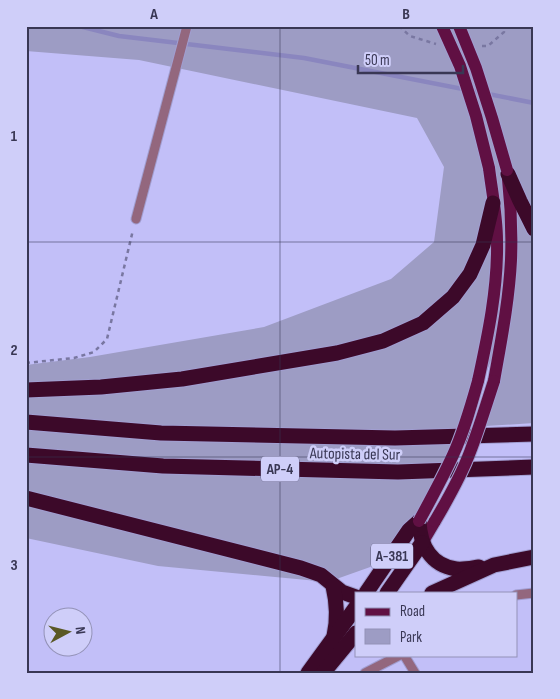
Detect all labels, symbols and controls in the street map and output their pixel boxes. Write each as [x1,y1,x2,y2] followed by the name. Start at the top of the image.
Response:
[149,5,158,24] text: A
[402,5,410,24] text: B
[358,42,462,74] scale bar
[365,51,390,70] text: 50 m
[11,127,18,146] text: 1
[10,341,18,360] text: 2
[309,444,401,465] street label: Autopista del Sur
[261,456,299,482] road number: AP-4
[371,544,413,568] road number: A-381
[10,556,18,575] text: 3
[355,592,518,656] legend
[400,602,425,621] text: Road
[42,606,92,656] north arrow
[72,626,89,635] text: N
[400,628,422,647] text: Park

